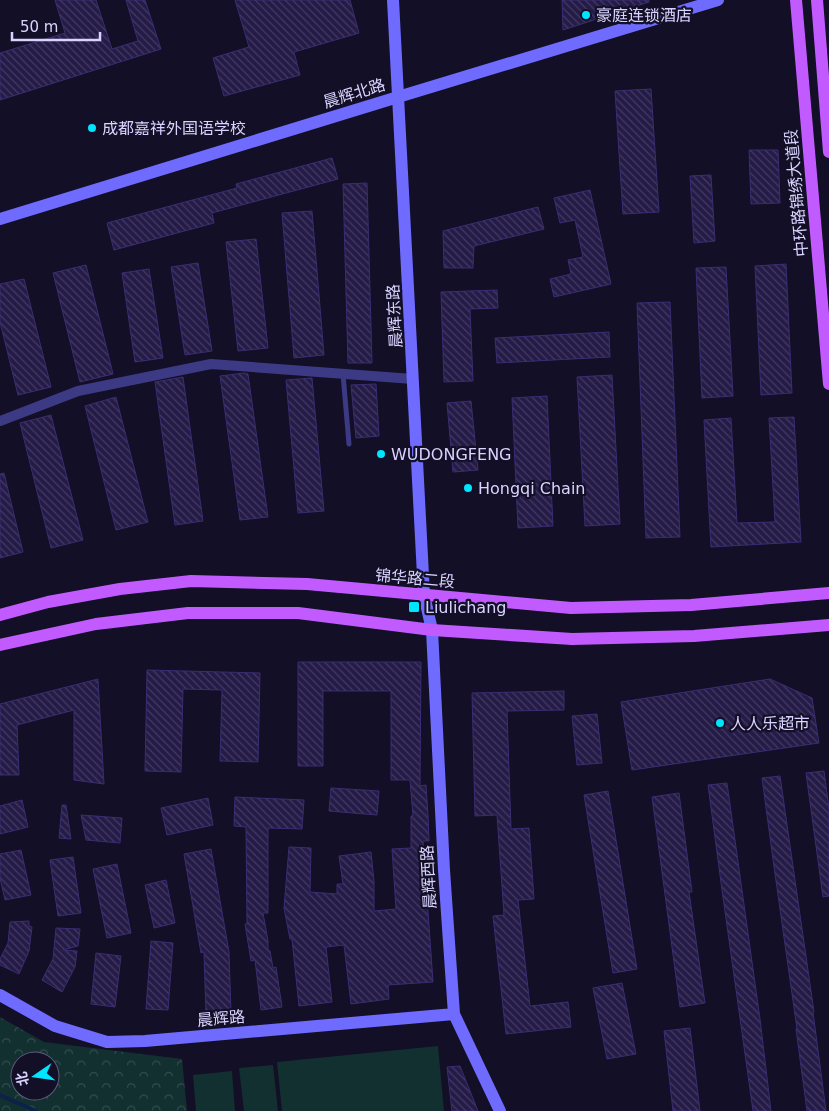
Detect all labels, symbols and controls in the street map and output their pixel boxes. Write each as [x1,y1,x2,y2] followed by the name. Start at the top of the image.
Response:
[596,6,692,25] place label: 豪庭连锁酒店
[580,9,592,21] marker: 豪庭连锁酒店
[12,10,100,42] scale bar
[20,18,58,36] text: 50 m
[321,75,388,112] street label: 晨辉北路
[102,119,246,138] place label: 成都嘉祥外国语学校
[86,122,98,134] marker: 成都嘉祥外国语学校
[781,128,812,258] street label: 中环路锦绣大道段
[383,284,406,348] street label: 晨辉东路
[391,445,512,464] place label: WUDONGFENG
[375,448,387,460] marker: WUDONGFENG
[478,479,586,498] place label: Hongqi Chain
[462,482,474,494] marker: Hongqi Chain
[374,566,456,591] street label: 锦华路二段
[425,598,506,617] place label: Liulichang
[407,600,421,614] marker: Liulichang
[730,714,810,733] place label: 人人乐超市
[714,717,726,729] marker: 人人乐超市
[417,845,440,909] street label: 晨辉西路
[196,1007,246,1030] street label: 晨辉路
[10,1051,60,1101] north arrow
[13,1070,32,1088] text: 北

